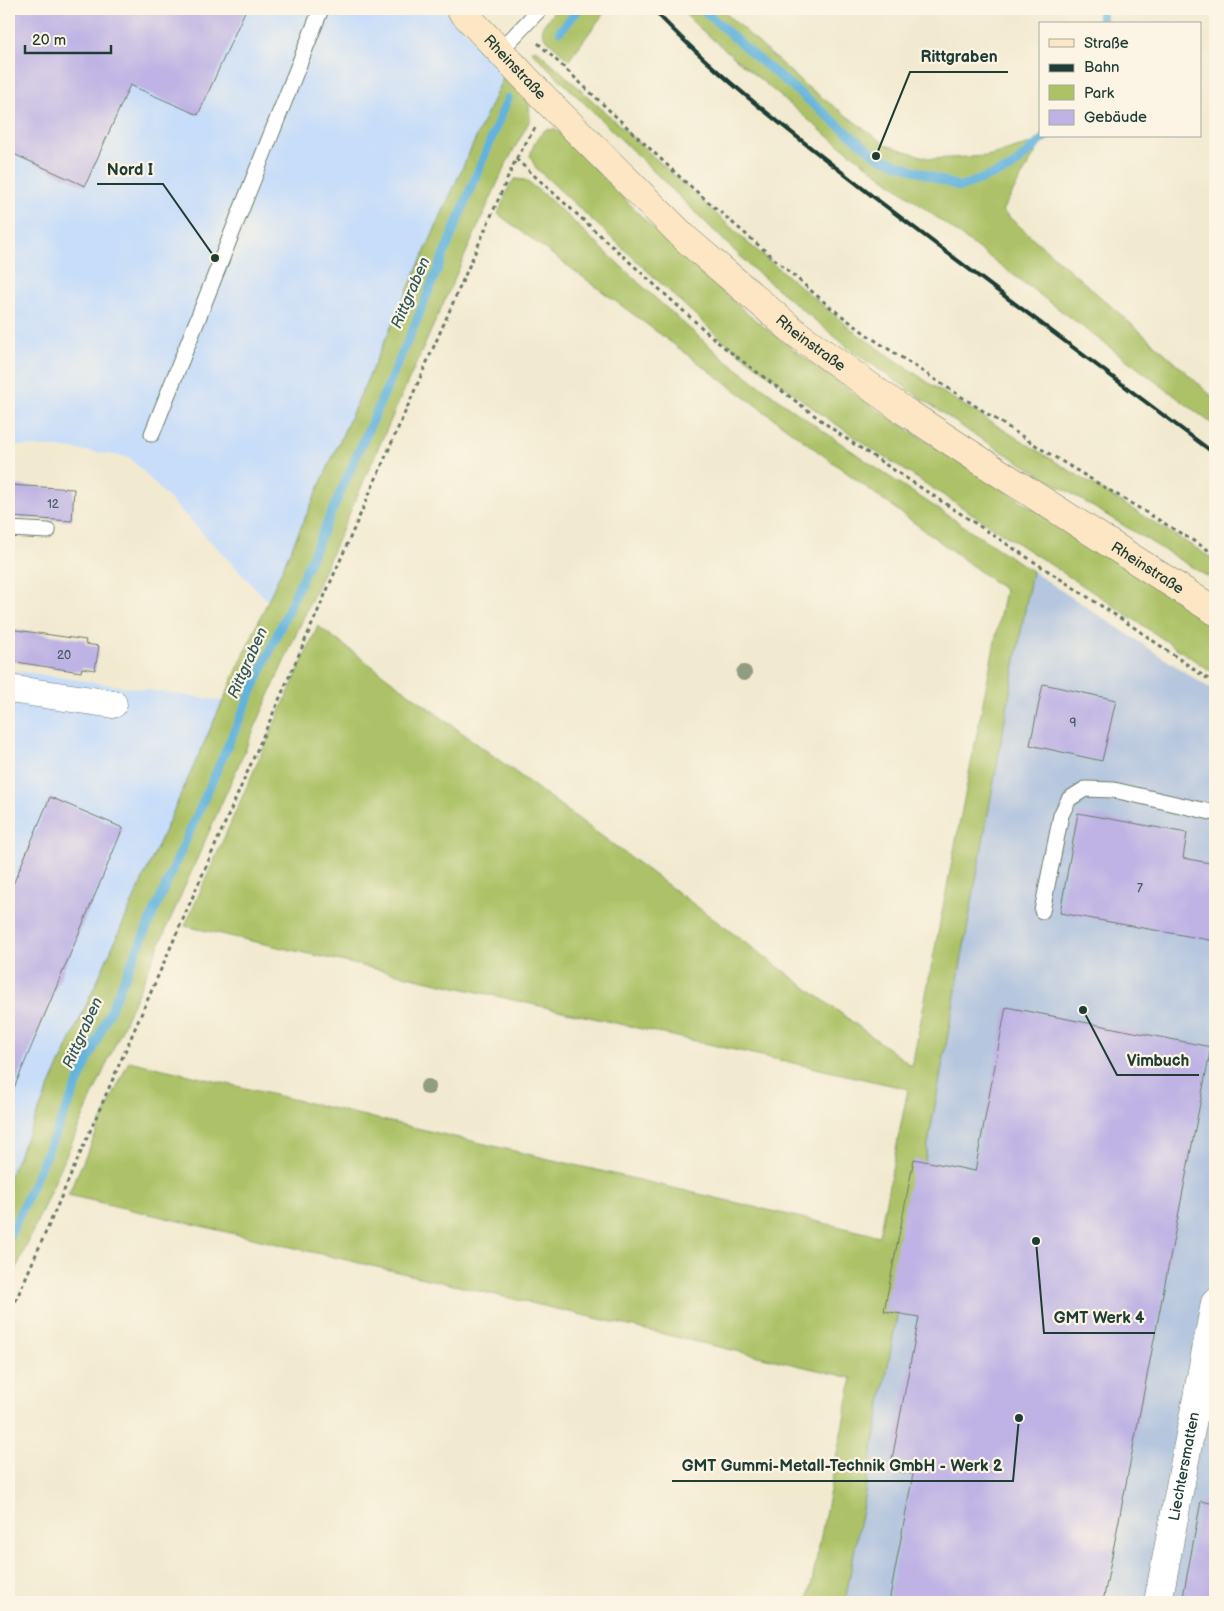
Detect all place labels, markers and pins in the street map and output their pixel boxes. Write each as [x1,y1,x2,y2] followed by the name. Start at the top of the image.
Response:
[910,41,1008,72] callout: Rittgraben
[97,153,163,184] callout: Nord I
[1117,1044,1199,1075] callout: Vimbuch
[1044,1302,1155,1333] callout: GMT Werk 4
[672,1450,1013,1481] callout: GMT Gummi-Metall-Technik GmbH - Werk 2

